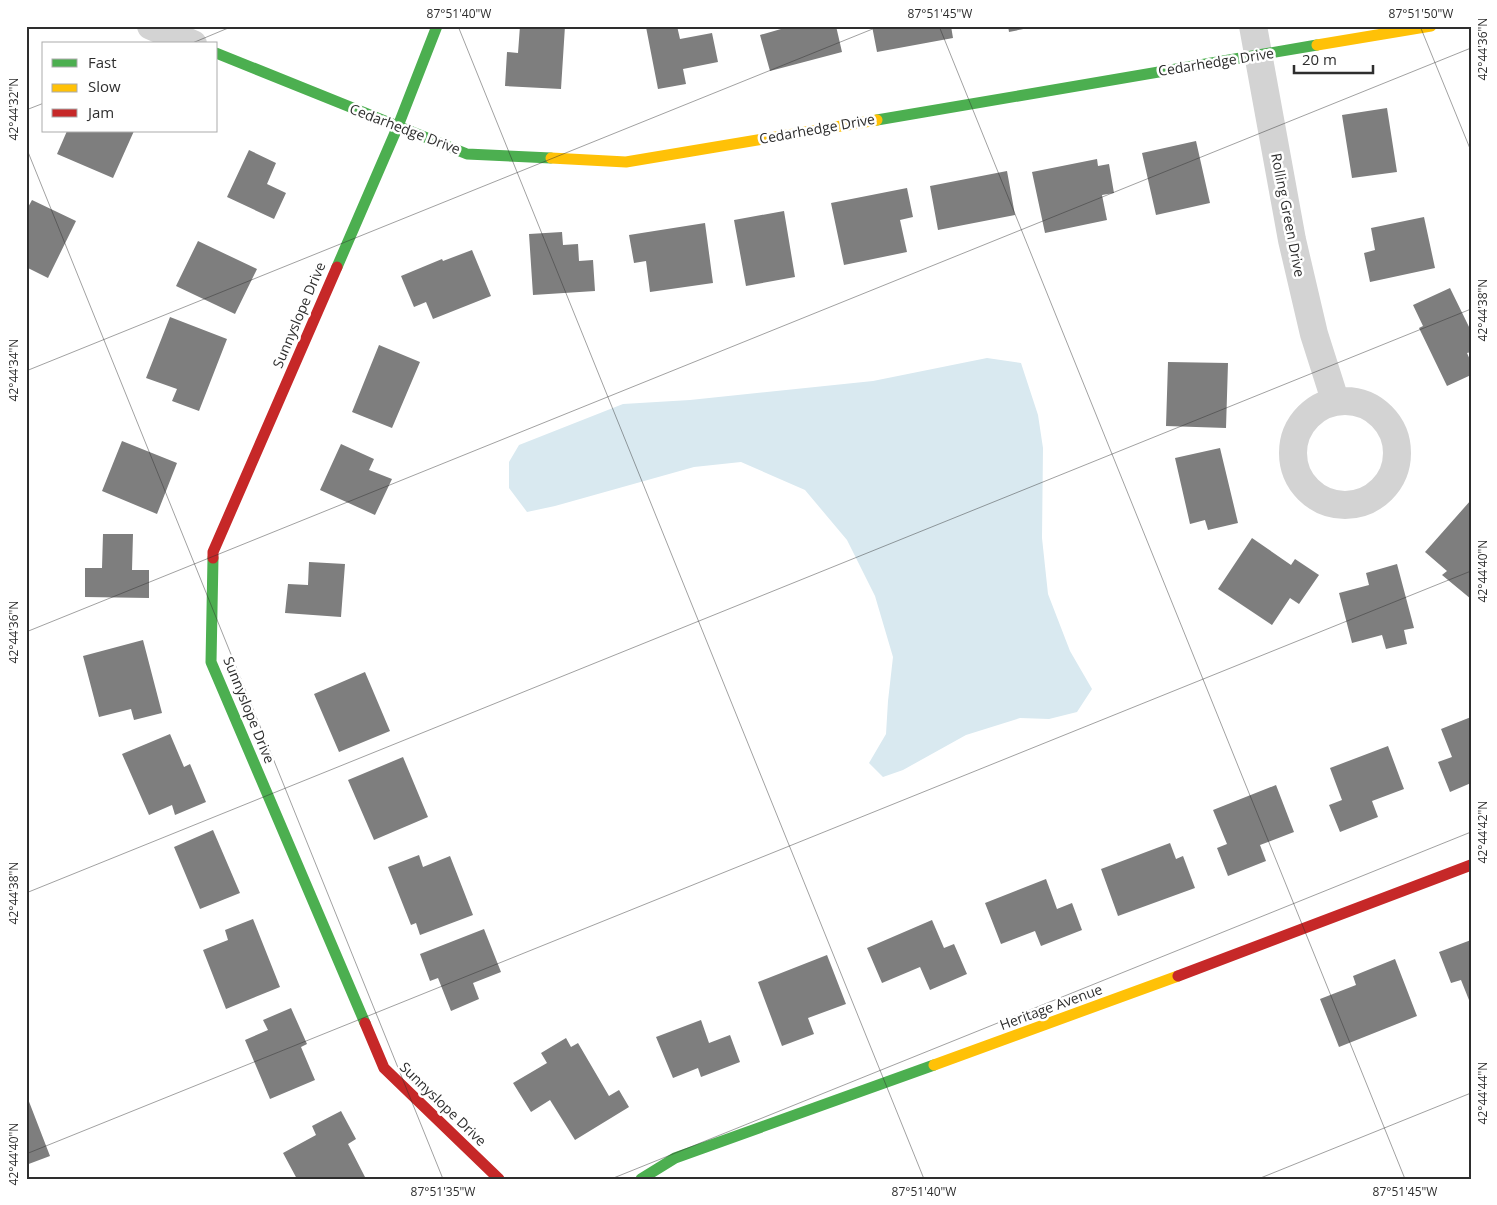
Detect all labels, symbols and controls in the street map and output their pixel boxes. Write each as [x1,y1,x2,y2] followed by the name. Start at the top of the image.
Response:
[427,5,491,22] text: 87°51'40"W
[908,5,972,22] text: 87°51'45"W
[1389,5,1453,22] text: 87°51'50"W
[1474,18,1491,80] text: 42°44'36"N
[42,42,218,132] legend
[1294,42,1373,74] scale bar
[1157,43,1275,80] street label: Cedarhedge Drive
[1302,49,1337,69] text: 20 m
[88,52,117,72] text: Fast
[88,76,121,96] text: Slow
[5,78,22,140] text: 42°44'32"N
[347,99,463,158] street label: Cedarhedge Drive
[86,102,114,122] text: Jam
[758,109,876,148] street label: Cedarhedge Drive
[1267,151,1310,278] street label: Rolling Green Drive
[268,259,329,371] street label: Sunnyslope Drive
[1474,279,1491,341] text: 42°44'38"N
[5,339,22,401] text: 42°44'34"N
[1474,540,1491,602] text: 42°44'40"N
[5,601,22,663] text: 42°44'36"N
[219,654,280,766] street label: Sunnyslope Drive
[1474,801,1491,863] text: 42°44'42"N
[5,862,22,924] text: 42°44'38"N
[997,979,1105,1034] street label: Heritage Avenue
[396,1057,491,1150] street label: Sunnyslope Drive
[1474,1062,1491,1124] text: 42°44'44"N
[5,1123,22,1185] text: 42°44'40"N
[411,1183,475,1200] text: 87°51'35"W
[892,1183,956,1200] text: 87°51'40"W
[1373,1183,1437,1200] text: 87°51'45"W

